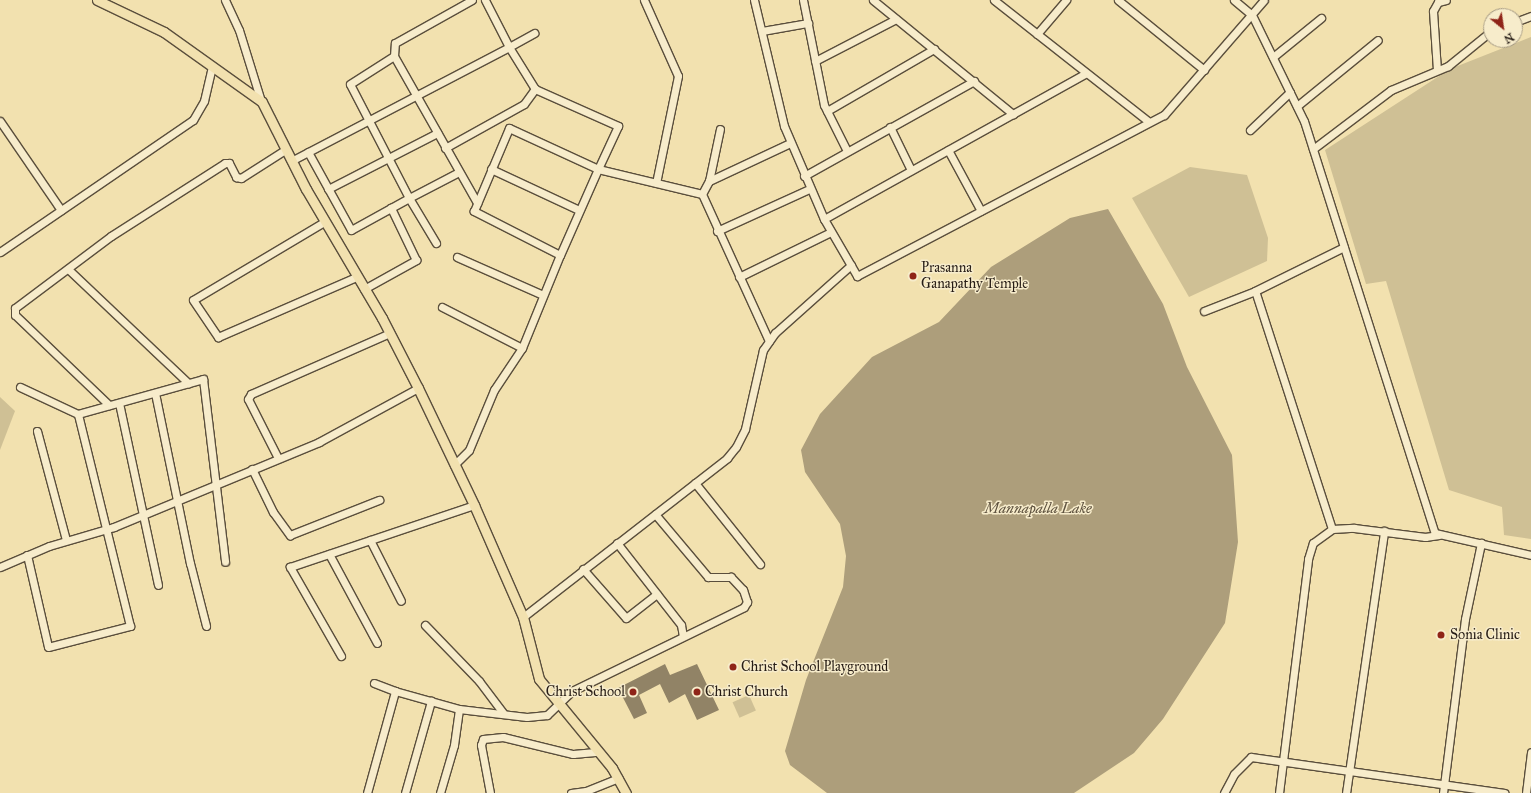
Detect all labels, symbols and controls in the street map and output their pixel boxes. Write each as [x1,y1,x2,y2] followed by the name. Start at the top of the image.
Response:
[1483,8,1523,48] north arrow
[1501,30,1516,46] text: N
[921,260,1028,292] place label: Prasanna Ganapathy Temple
[908,271,918,281] marker: Prasanna Ganapathy Temple
[984,500,1092,518] water label: Mannapalla Lake
[1450,627,1520,643] place label: Sonia Clinic
[1435,629,1447,641] marker: Sonia Clinic
[741,659,888,675] place label: Christ School Playground
[728,662,738,672] marker: Christ School Playground
[546,684,625,700] place label: Christ School
[705,684,788,700] place label: Christ Church
[628,687,638,697] marker: Christ School
[692,687,702,697] marker: Christ Church

